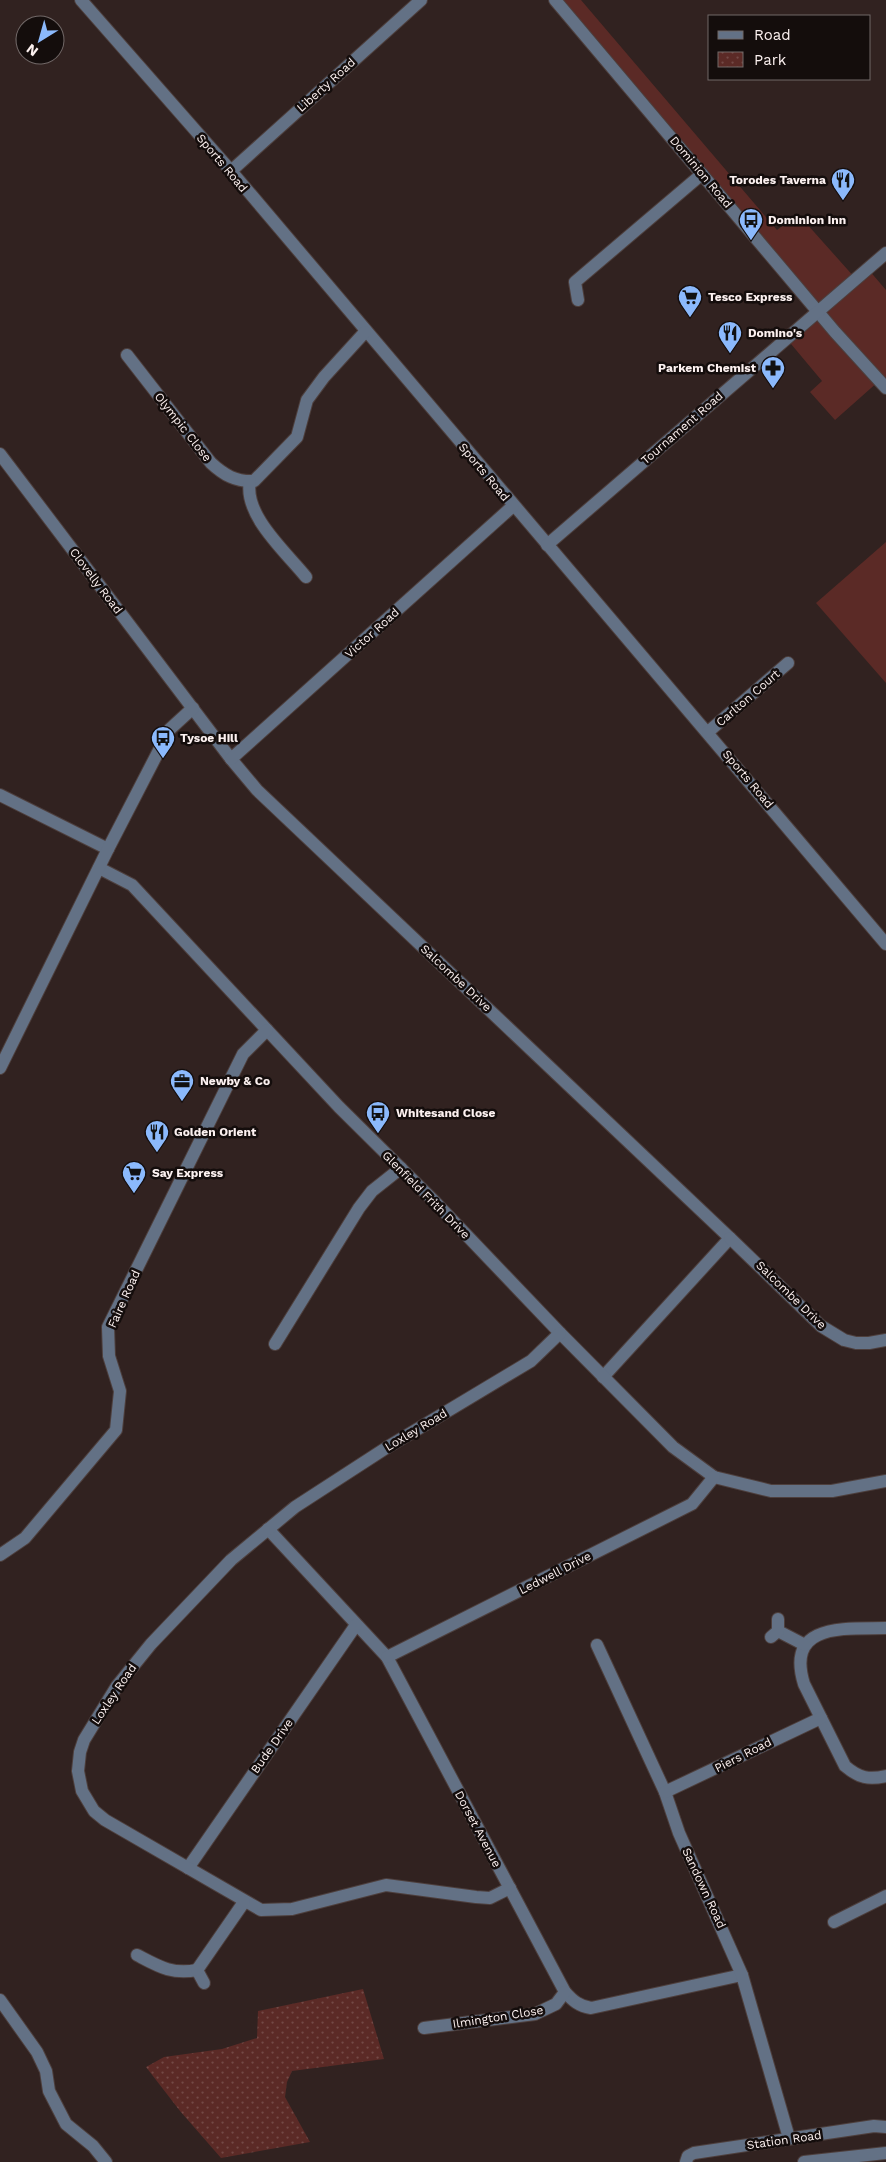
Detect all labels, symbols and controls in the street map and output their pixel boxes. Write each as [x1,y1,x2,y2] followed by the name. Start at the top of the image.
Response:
[15,15,65,65] north arrow
[708,15,871,80] legend
[754,26,791,44] text: Road
[23,41,41,60] text: N
[754,51,787,69] text: Park
[294,55,358,115] street label: Liberty Road
[194,131,250,195] street label: Sports Road
[667,133,735,211] street label: Dominion Road
[830,167,856,201] restaurant icon: Torodes Taverna
[729,173,826,187] place label: Torodes Taverna
[738,207,764,241] bus stop icon: Dominion Inn
[768,213,846,227] place label: Dominion Inn
[677,284,703,318] supermarket icon: Tesco Express
[708,290,793,304] place label: Tesco Express
[717,320,743,354] restaurant icon: Domino's
[748,326,803,340] place label: Domino's
[760,355,786,389] pharmacy icon: Parkem Chemist
[658,361,757,375] place label: Parkem Chemist
[638,389,726,467] street label: Tournament Road
[152,390,214,464] street label: Olympic Close
[456,440,512,504] street label: Sports Road
[67,545,125,617] street label: Clovelly Road
[342,605,402,661] street label: Victor Road
[713,667,783,729] street label: Carlton Court
[150,725,176,759] bus stop icon: Tysoe Hill
[180,731,238,745] place label: Tysoe Hill
[720,747,776,811] street label: Sports Road
[418,942,494,1014] street label: Salcombe Drive
[169,1068,195,1102] office icon: Newby & Co
[200,1074,270,1088] place label: Newby & Co
[365,1100,391,1134] bus stop icon: Whitesand Close
[396,1106,495,1120] place label: Whitesand Close
[144,1119,170,1153] restaurant icon: Golden Orient
[174,1125,257,1139] place label: Golden Orient
[379,1148,473,1242] street label: Glenfield Frith Drive
[121,1160,147,1194] supermarket icon: Say Express
[152,1166,224,1180] place label: Say Express
[753,1258,829,1332] street label: Salcombe Drive
[105,1268,143,1330] street label: Faire Road
[382,1406,450,1454] street label: Loxley Road
[517,1549,593,1597] street label: Ledwell Drive
[89,1661,139,1727] street label: Loxley Road
[248,1716,296,1776] street label: Bude Drive
[712,1735,774,1775] street label: Piers Road
[452,1788,504,1870] street label: Dorset Avenue
[679,1846,729,1930] street label: Sandown Road
[452,2003,544,2031] street label: Ilmington Close
[746,2128,822,2152] street label: Station Road

